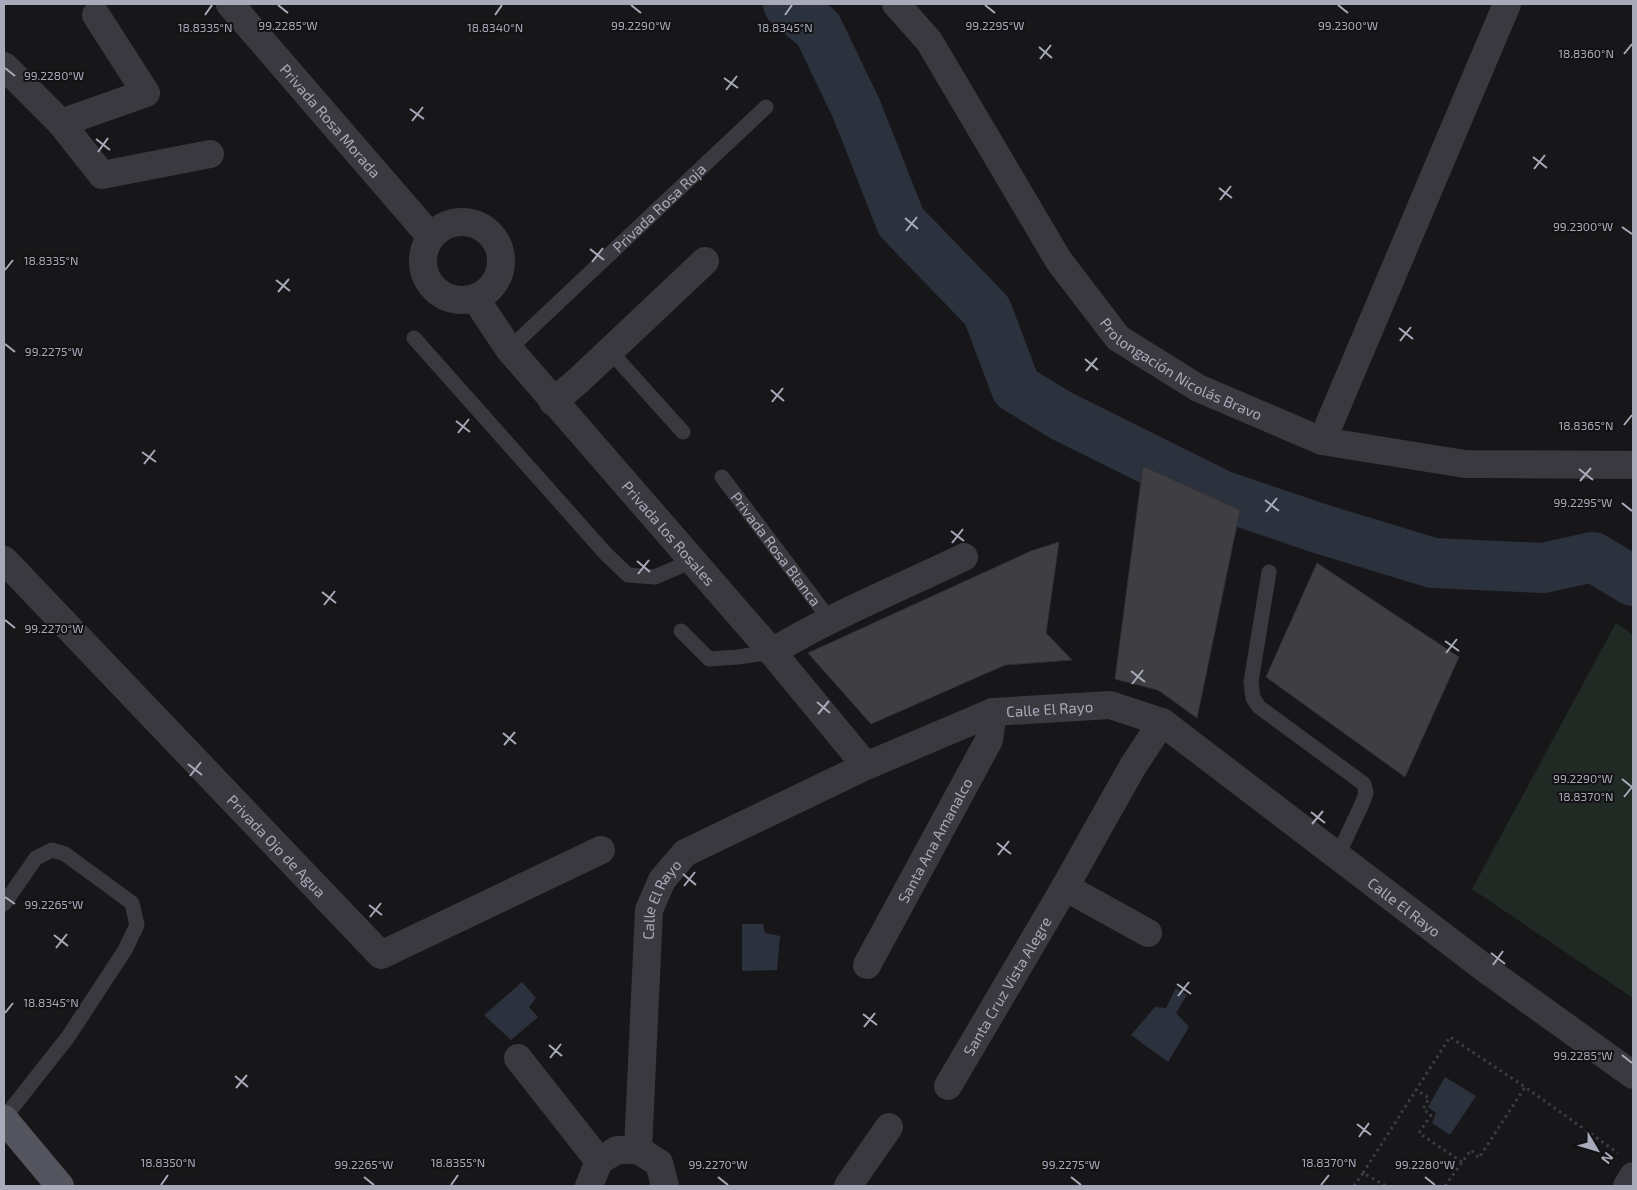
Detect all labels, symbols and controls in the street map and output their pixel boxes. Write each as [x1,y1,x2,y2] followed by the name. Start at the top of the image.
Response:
[258,18,318,32] text: 99.2285°W
[611,18,671,32] text: 99.2290°W
[966,18,1025,32] text: 99.2295°W
[1318,18,1378,32] text: 99.2300°W
[178,20,232,34] text: 18.8335°N
[467,20,523,34] text: 18.8340°N
[757,20,813,34] text: 18.8345°N
[1558,46,1614,60] text: 18.8360°N
[277,60,385,181] street label: Privada Rosa Morada
[24,68,84,82] text: 99.2280°W
[609,160,709,256] street label: Privada Rosa Roja
[1553,219,1613,233] text: 99.2300°W
[24,253,78,267] text: 18.8335°N
[1097,314,1265,423] street label: Prolongación Nicolás Bravo
[25,344,83,358] text: 99.2275°W
[1559,418,1613,432] text: 18.8365°N
[618,477,719,589] street label: Privada los Rosales
[727,488,825,609] street label: Privada Rosa Blanca
[1554,495,1613,509] text: 99.2295°W
[24,621,84,635] text: 99.2270°W
[1006,697,1094,720] street label: Calle El Rayo
[1553,771,1613,785] text: 99.2290°W
[894,775,976,906] street label: Santa Ana Amanalco
[1559,789,1613,803] text: 18.8370°N
[224,791,330,901] street label: Privada Ojo de Agua
[639,855,685,940] street label: Calle El Rayo
[1364,873,1444,940] street label: Calle El Rayo
[25,897,84,911] text: 99.2265°W
[959,913,1055,1059] street label: Santa Cruz Vista Alegre
[23,995,79,1009] text: 18.8345°N
[1553,1048,1613,1062] text: 99.2285°W
[1572,1125,1622,1175] north arrow
[1598,1149,1617,1168] text: N
[140,1155,196,1169] text: 18.8350°N
[431,1155,485,1169] text: 18.8355°N
[1302,1155,1356,1169] text: 18.8370°N
[335,1157,394,1171] text: 99.2265°W
[688,1157,748,1171] text: 99.2270°W
[1042,1157,1100,1171] text: 99.2275°W
[1395,1157,1455,1171] text: 99.2280°W

